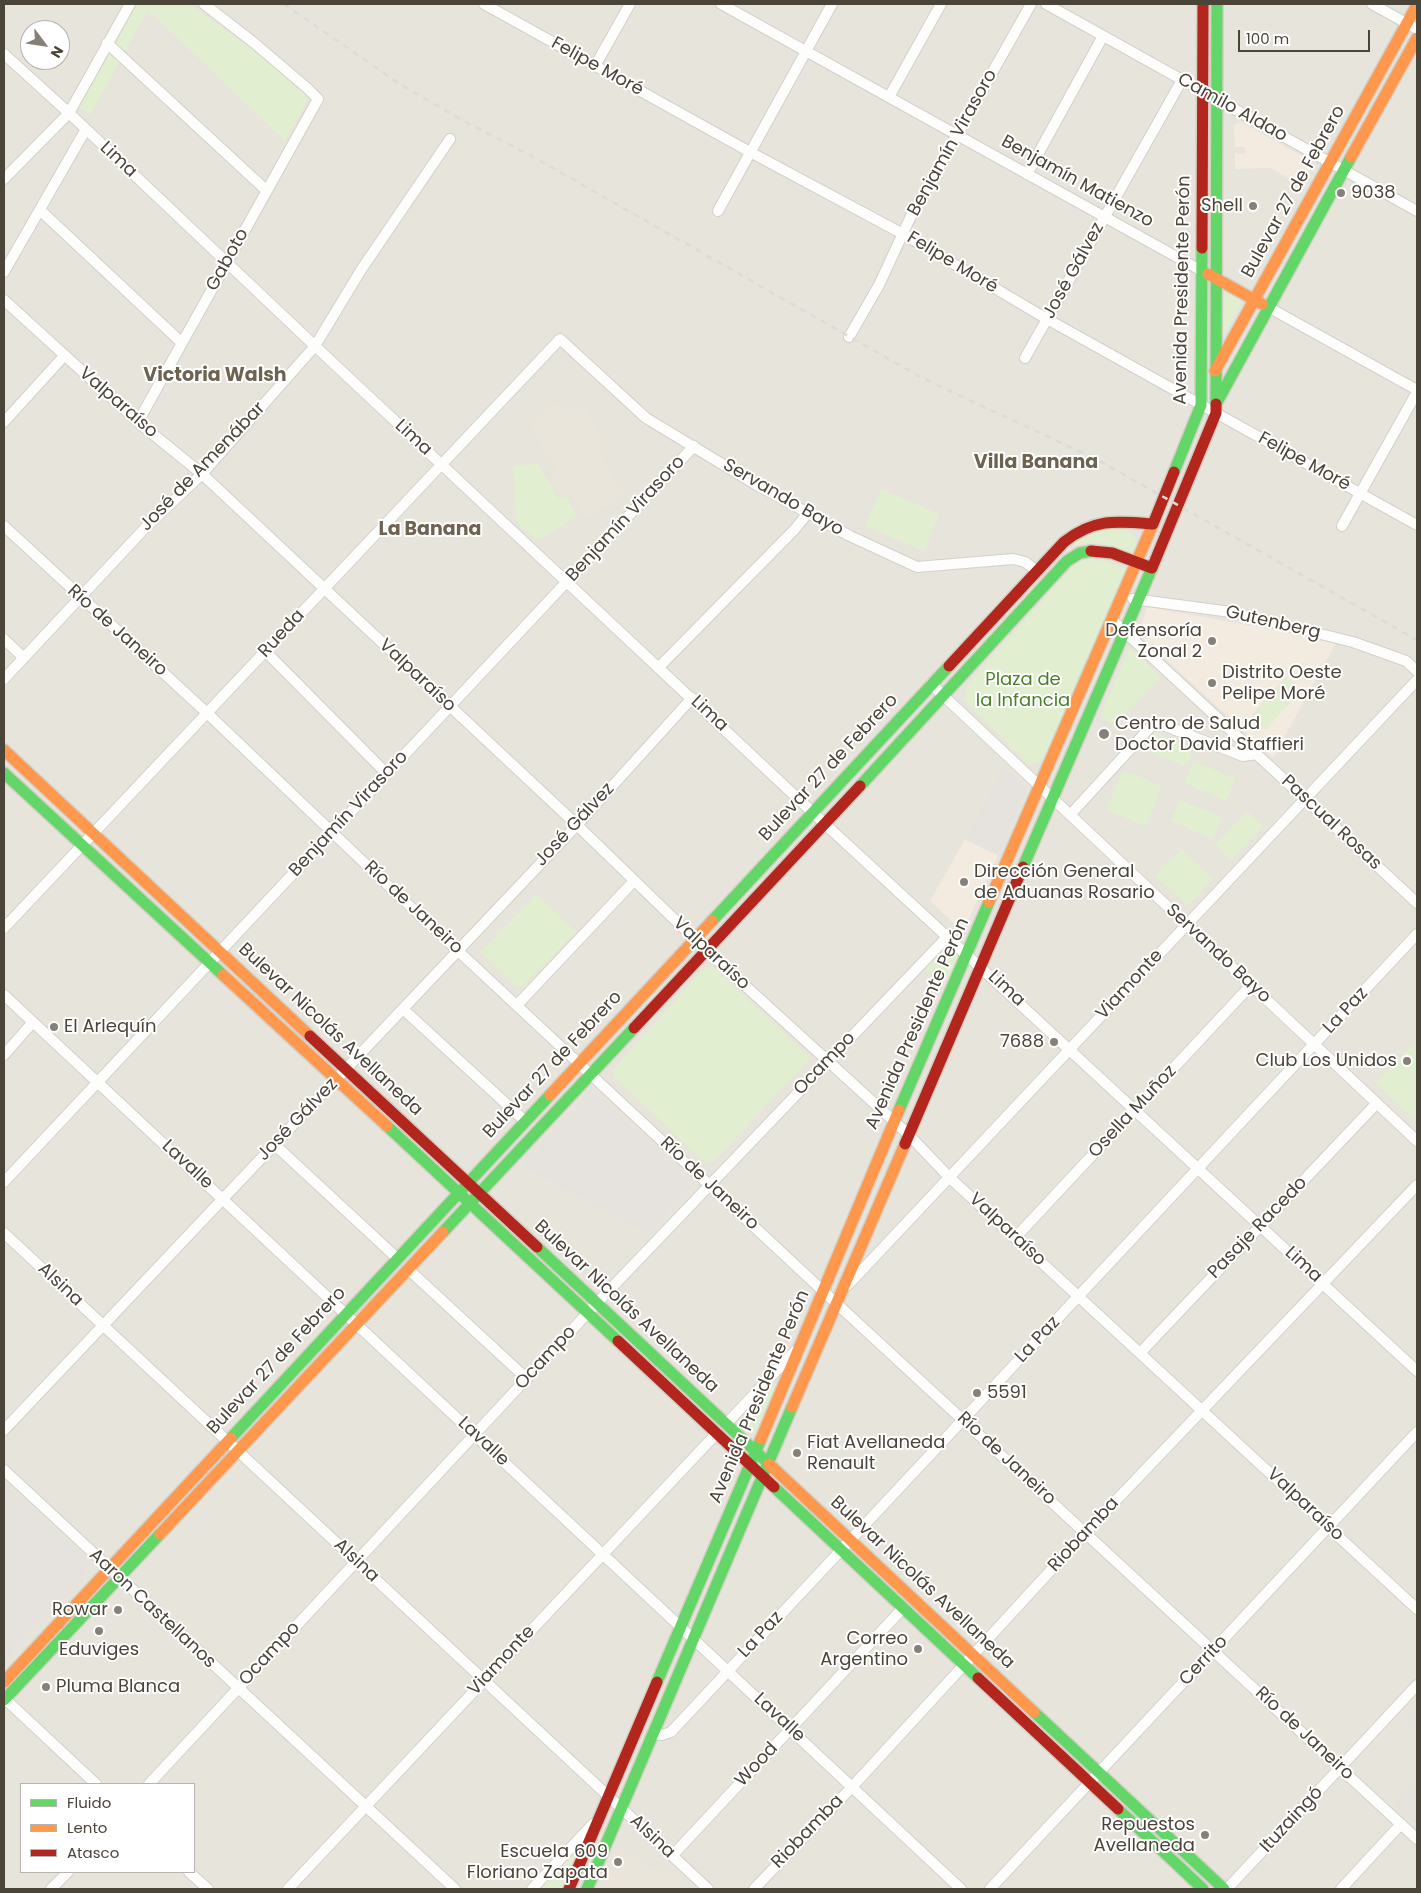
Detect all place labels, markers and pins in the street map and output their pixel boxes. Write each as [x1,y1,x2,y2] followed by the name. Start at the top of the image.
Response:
[1351,182,1396,204] place label: 9038
[1335,187,1347,199] marker: 9038
[1201,195,1243,217] place label: Shell
[1247,200,1259,212] marker: Shell
[1105,620,1202,662] place label: Defensoría Zonal 2
[1206,635,1218,647] marker: Defensoría Zonal 2
[1222,662,1342,704] place label: Distrito Oeste Pelipe Moré
[1206,677,1218,689] marker: Distrito Oeste Pelipe Moré
[1115,713,1304,756] place label: Centro de Salud Doctor David Staffieri
[1097,727,1111,741] marker: Centro de Salud Doctor David Staffieri
[974,861,1155,904] place label: Dirección General de Aduanas Rosario
[958,876,970,888] marker: Dirección General de Aduanas Rosario
[64,1016,157,1038] place label: El Arlequín
[48,1021,60,1033] marker: El Arlequín
[1000,1031,1044,1053] place label: 7688
[1048,1036,1060,1048] marker: 7688
[1256,1050,1397,1072] place label: Club Los Unidos
[1401,1055,1413,1067] marker: Club Los Unidos
[987,1382,1027,1404] place label: 5591
[971,1387,983,1399] marker: 5591
[807,1432,945,1475] place label: Fiat Avellaneda Renault
[791,1447,803,1459] marker: Fiat Avellaneda Renault
[52,1599,108,1621] place label: Rowar
[112,1604,124,1616] marker: Rowar
[93,1625,105,1637] marker: Eduviges
[820,1628,908,1670] place label: Correo Argentino
[59,1639,139,1661] place label: Eduviges
[912,1643,924,1655] marker: Correo Argentino
[56,1676,180,1698] place label: Pluma Blanca
[40,1681,52,1693] marker: Pluma Blanca
[1094,1814,1195,1856] place label: Repuestos Avellaneda
[1199,1829,1211,1841] marker: Repuestos Avellaneda
[467,1841,608,1884] place label: Escuela 609 Floriano Zapata
[612,1856,624,1868] marker: Escuela 609 Floriano Zapata

